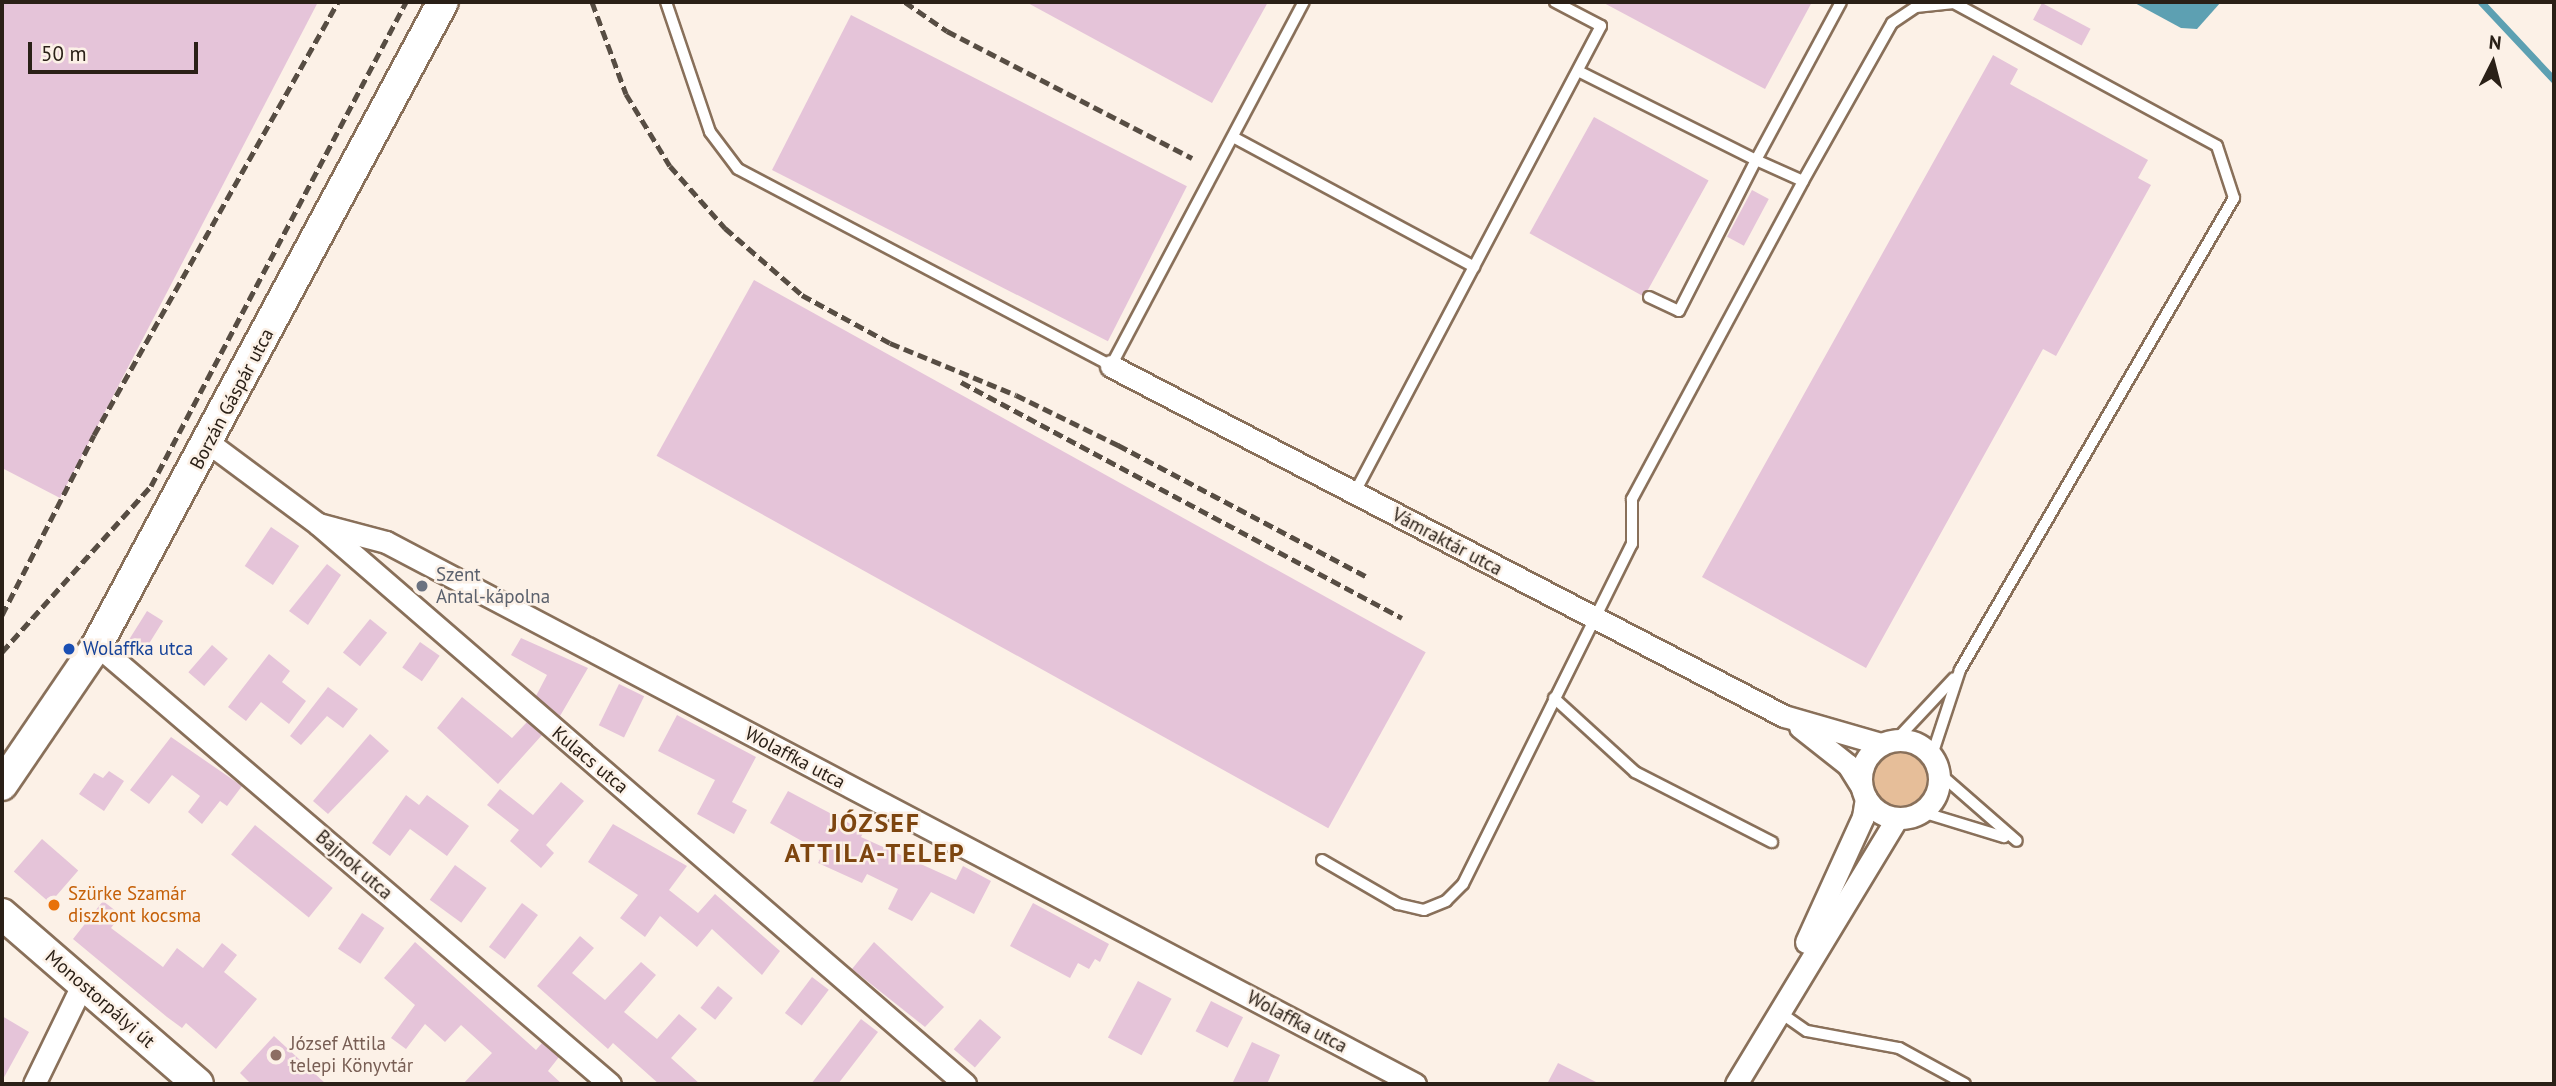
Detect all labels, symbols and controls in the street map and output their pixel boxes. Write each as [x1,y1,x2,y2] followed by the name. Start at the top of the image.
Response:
[32,28,201,72] scale bar
[2458,28,2528,98] north arrow
[2488,30,2503,55] text: N
[41,40,87,67] text: 50 m
[185,325,279,473] street label: Borzán Gáspár utca
[1388,503,1506,581] street label: Vámraktár utca
[436,564,550,608] place label: Szent Antal-kápolna
[414,578,430,594] marker: Szent Antal-kápolna
[83,638,193,660] place label: Wolaffka utca
[61,641,77,657] marker: Wolaffka utca
[547,722,633,798] street label: Kulacs utca
[741,722,849,794] street label: Wolaffka utca
[786,807,964,868] district label: JÓZSEF ATTILA-TELEP
[311,825,397,905] street label: Bajnok utca
[68,883,201,927] place label: Szürke Szamár diszkont kocsma
[46,897,62,913] marker: Szürke Szamár diszkont kocsma
[41,945,159,1053] street label: Monostorpályi út
[1243,986,1351,1058] street label: Wolaffka utca
[290,1033,413,1077] place label: József Attila telepi Könyvtár
[268,1047,284,1063] marker: József Attila telepi Könyvtár

